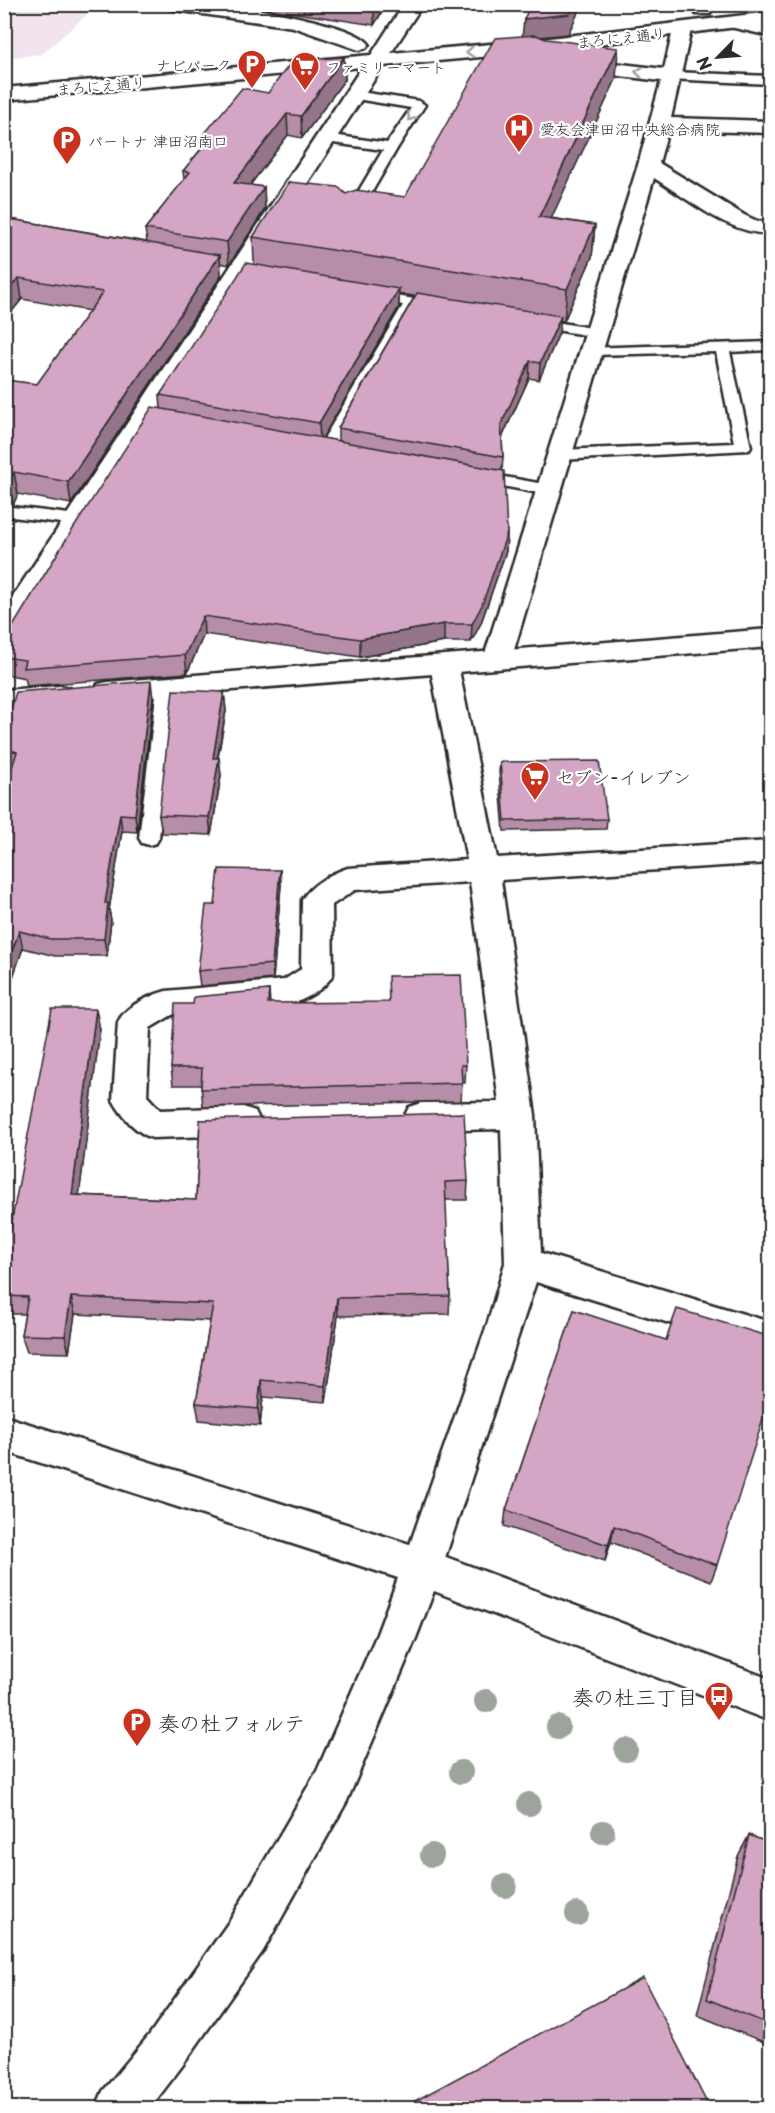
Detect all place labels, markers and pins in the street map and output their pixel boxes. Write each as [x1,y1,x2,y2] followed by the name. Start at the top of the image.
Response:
[236,48,268,90] parking icon: ナビパーク
[289,50,321,92] supermarket icon: ファミリーマート
[156,53,231,76] place label: ナビパーク
[326,55,446,78] place label: ファミリーマート
[503,112,535,154] hospital icon: 愛友会津田沼中央総合病院
[540,117,720,140] place label: 愛友会津田沼中央総合病院
[51,124,83,166] parking icon: パートナ 津田沼南口
[88,129,228,152] place label: パートナ 津田沼南口
[519,760,551,802] supermarket icon: セブン-イレブン
[556,763,691,790] place label: セブン-イレブン
[572,1680,698,1712] place label: 奏の杜三丁目
[703,1680,735,1722] bus stop icon: 奏の杜三丁目
[121,1706,153,1748] parking icon: 奏の杜フォルテ
[158,1706,305,1738] place label: 奏の杜フォルテ

